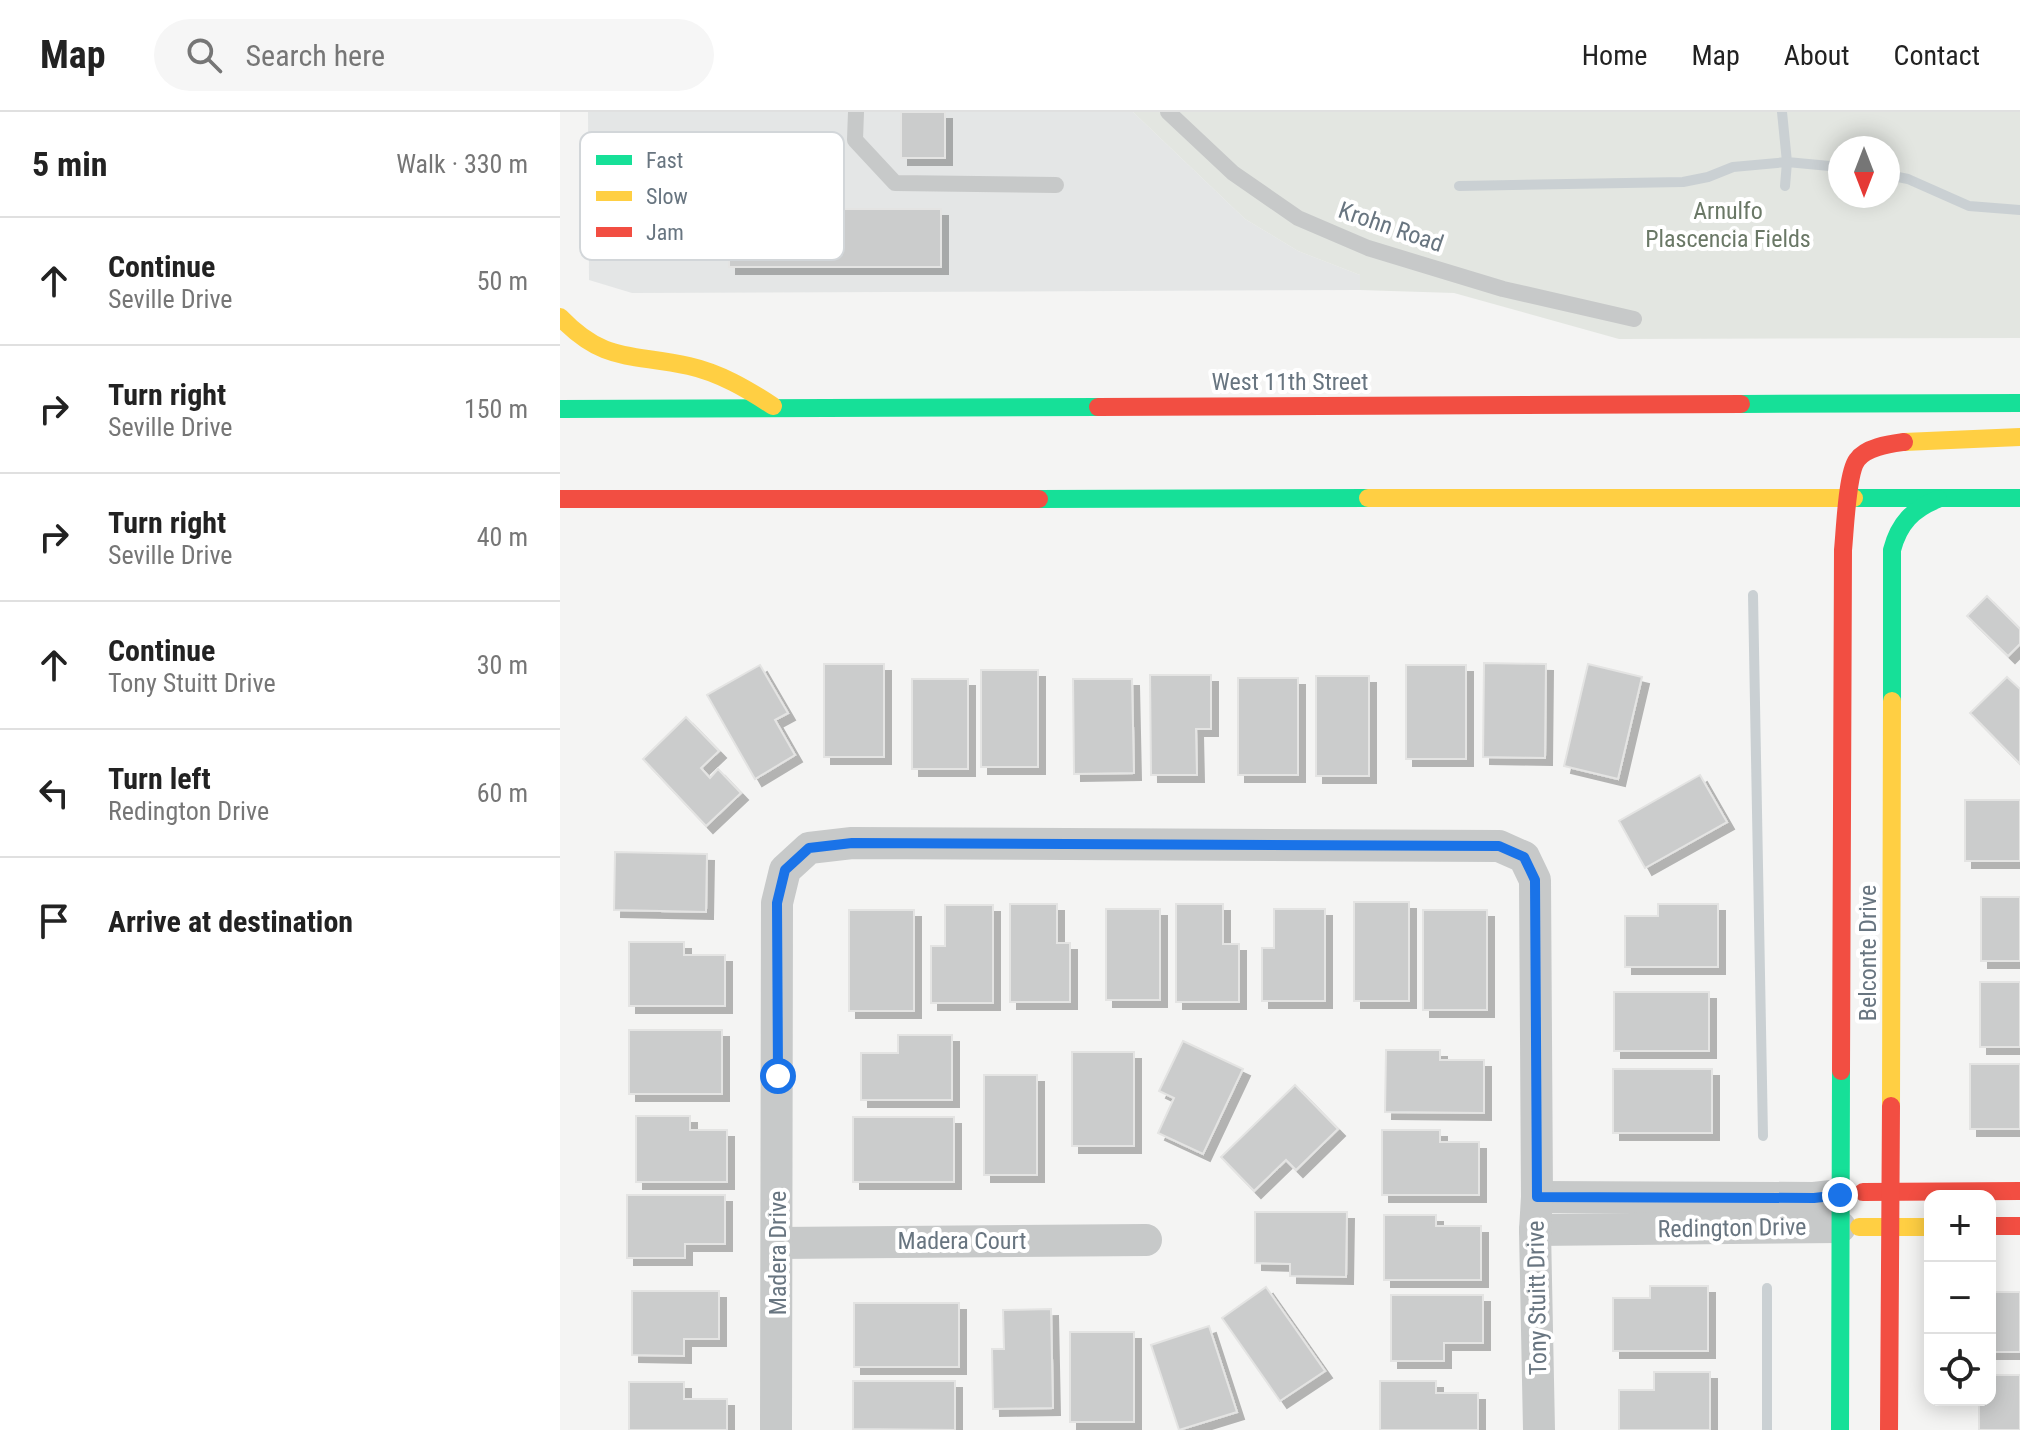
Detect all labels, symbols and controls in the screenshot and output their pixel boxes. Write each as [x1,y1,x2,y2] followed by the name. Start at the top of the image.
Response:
[154,19,714,91] search box
[40,33,106,77] text: Map
[182,33,226,77] icon: search
[246,38,385,73] text: Search here
[1582,39,1647,72] text: Home
[1691,39,1740,72] text: Map
[1784,39,1850,72] text: About
[1894,39,1980,72] text: Contact
[580,132,844,260] legend
[1828,136,1900,208] north arrow
[32,144,108,184] text: 5 min
[646,148,683,173] text: Fast
[396,149,528,179] text: Walk · 330 m
[646,184,688,209] text: Slow
[1335,196,1447,258] street label: Krohn Road
[1645,197,1811,253] park label: Arnulfo Plascencia Fields
[646,220,684,245] text: Jam
[108,249,215,284] text: Continue
[32,259,76,303] icon: ahead
[477,266,528,296] text: 50 m
[108,284,233,314] text: Seville Drive
[1212,368,1368,396] street label: West 11th Street
[108,377,226,412] text: Turn right
[32,387,76,431] icon: right
[464,394,528,424] text: 150 m
[108,412,233,442] text: Seville Drive
[108,505,226,540] text: Turn right
[32,515,76,559] icon: right
[477,522,528,552] text: 40 m
[108,540,233,570] text: Seville Drive
[108,633,215,668] text: Continue
[32,643,76,687] icon: ahead
[477,650,528,680] text: 30 m
[108,668,276,698] text: Tony Stuitt Drive
[108,761,211,796] text: Turn left
[32,771,76,815] icon: left
[477,778,528,808] text: 60 m
[108,796,269,826] text: Redington Drive
[1854,885,1882,1021] street label: Belconte Drive
[32,899,76,943] icon: arrive
[108,904,353,939] text: Arrive at destination
[760,1058,796,1094] route start
[1822,1177,1858,1213] route end
[1924,1190,1996,1406] map controls
[1924,1190,1996,1262] button: +
[764,1191,792,1315] street label: Madera Drive
[1657,1213,1807,1243] street label: Redington Drive
[1522,1220,1552,1376] street label: Tony Stuitt Drive
[898,1227,1026,1255] street label: Madera Court
[1924,1262,1996,1334] button: −
[1924,1334,1996,1406] button: locate

